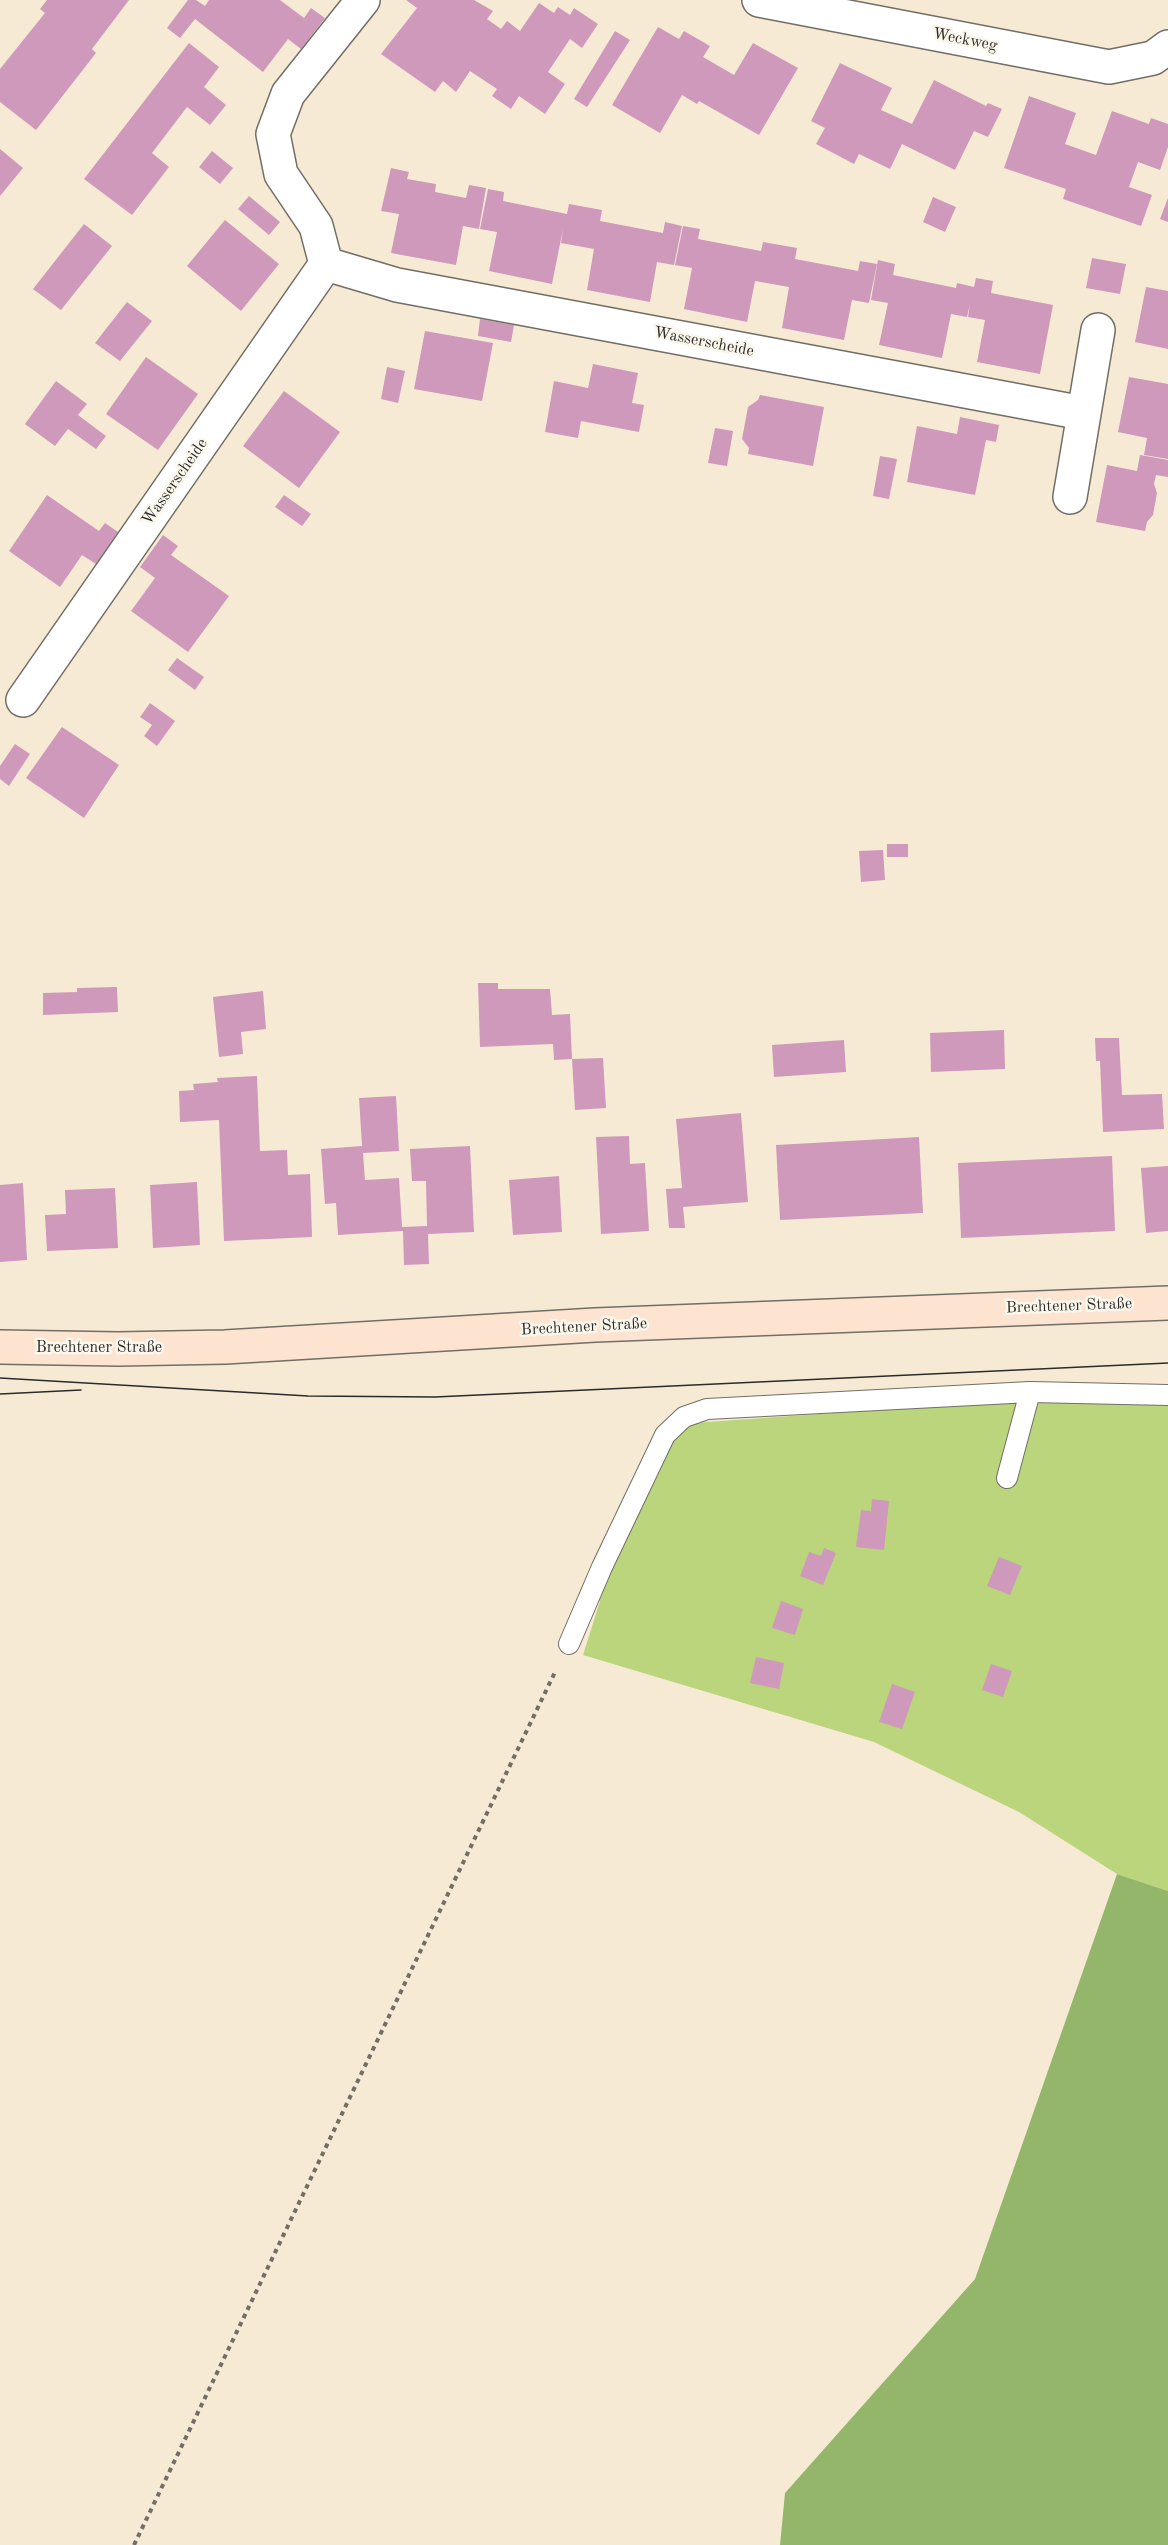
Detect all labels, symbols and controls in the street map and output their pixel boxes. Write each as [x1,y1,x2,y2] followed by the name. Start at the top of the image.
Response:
[931,24,999,56] street label: Weckweg
[652,323,756,361] street label: Wasserscheide
[138,435,212,529] street label: Wasserscheide
[1006,1294,1132,1318] street label: Brechtener Straße
[520,1314,648,1340] street label: Brechtener Straße
[36,1338,162,1358] street label: Brechtener Straße

